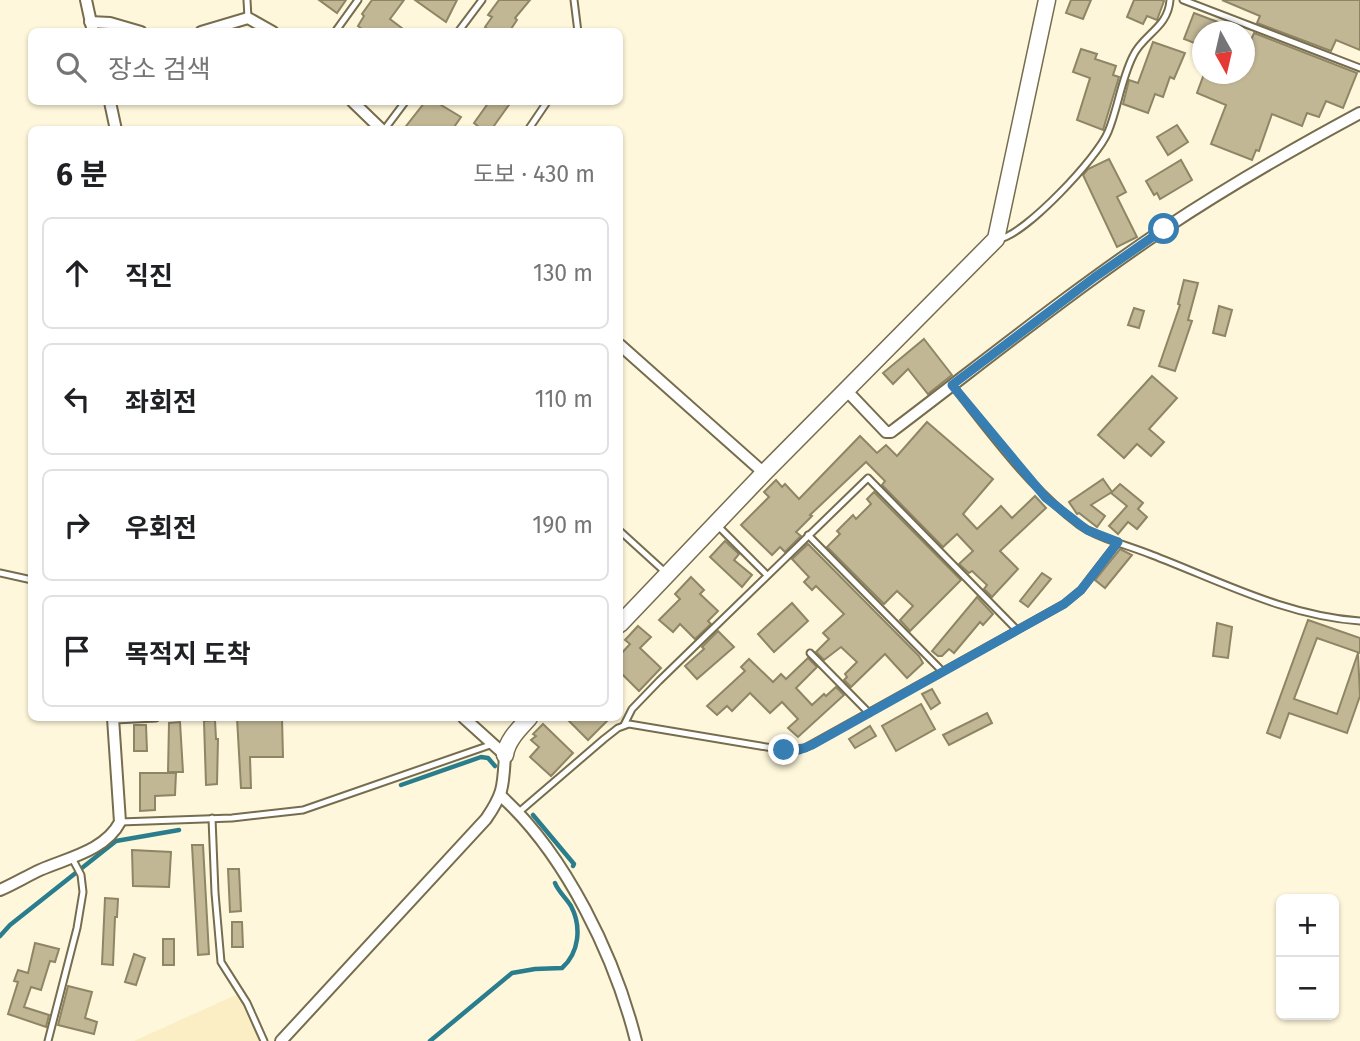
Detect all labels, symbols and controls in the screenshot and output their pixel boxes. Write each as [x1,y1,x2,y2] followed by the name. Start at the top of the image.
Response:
[1192,21,1255,84] north arrow
[28,28,623,105] search box
[52,48,90,86] icon: search
[108,54,211,85] text: 장소 검색
[56,157,108,193] text: 6 분
[473,160,595,188] text: 도보 · 430 m
[1148,213,1179,244] route start
[58,254,96,292] icon: ahead
[533,259,593,287] text: 130 m
[125,261,173,292] text: 직진
[58,380,96,418] icon: left
[535,385,593,413] text: 110 m
[125,387,197,418] text: 좌회전
[58,506,96,544] icon: right
[532,511,593,539] text: 190 m
[125,513,197,544] text: 우회전
[58,632,96,670] icon: arrive
[125,639,251,670] text: 목적지 도착
[768,734,799,765] route end
[1276,894,1339,1020] map controls
[1276,894,1339,957] button: +
[1276,957,1339,1020] button: −

